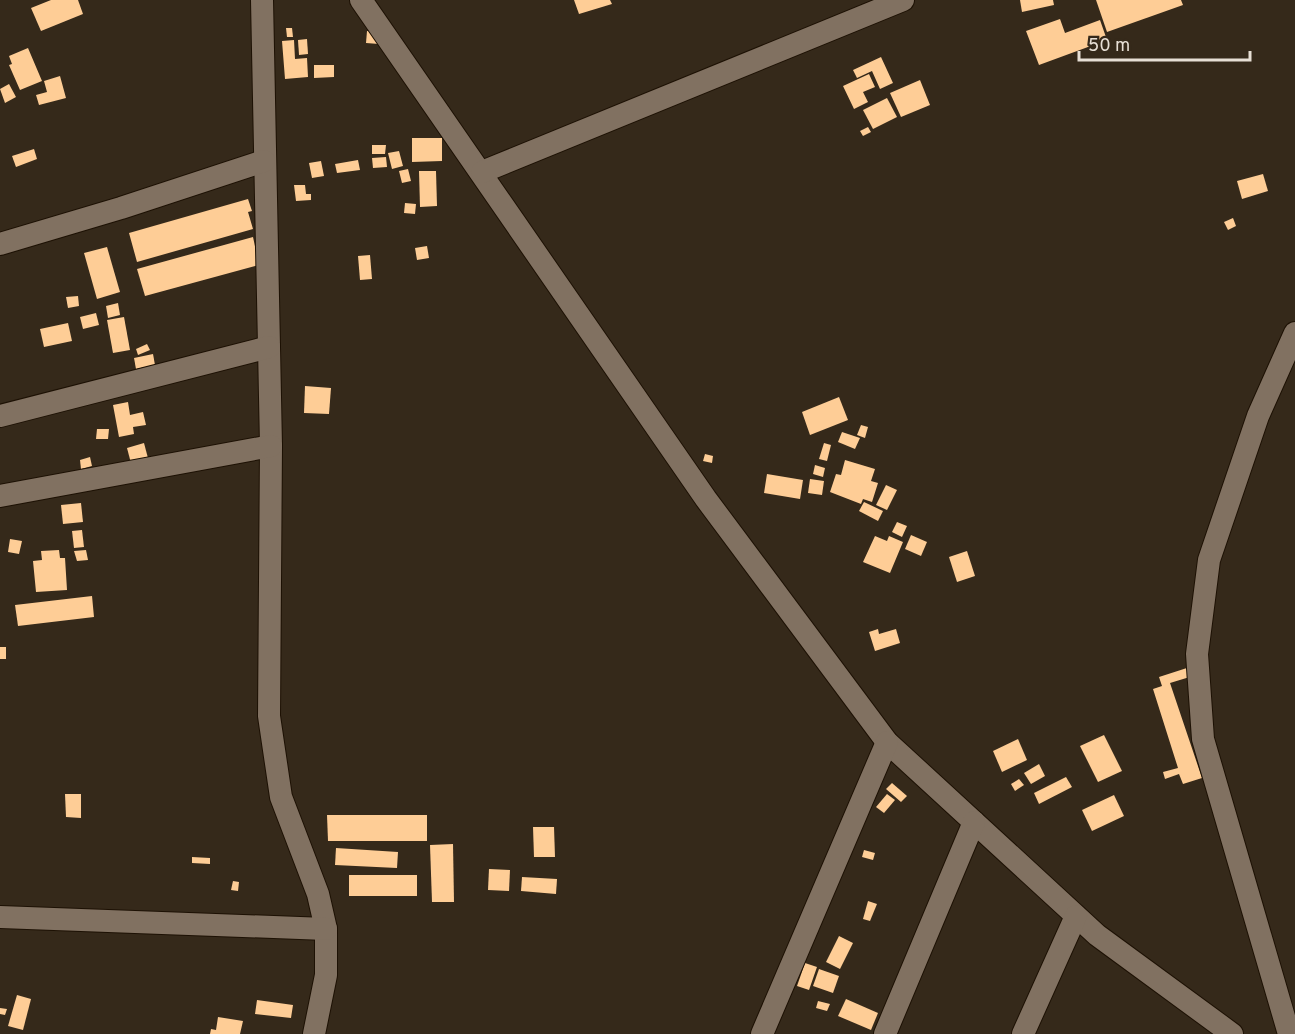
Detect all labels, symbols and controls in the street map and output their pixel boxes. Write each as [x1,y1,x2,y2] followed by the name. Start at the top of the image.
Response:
[1079,24,1250,62] scale bar
[1088,35,1130,58] text: 50 m

